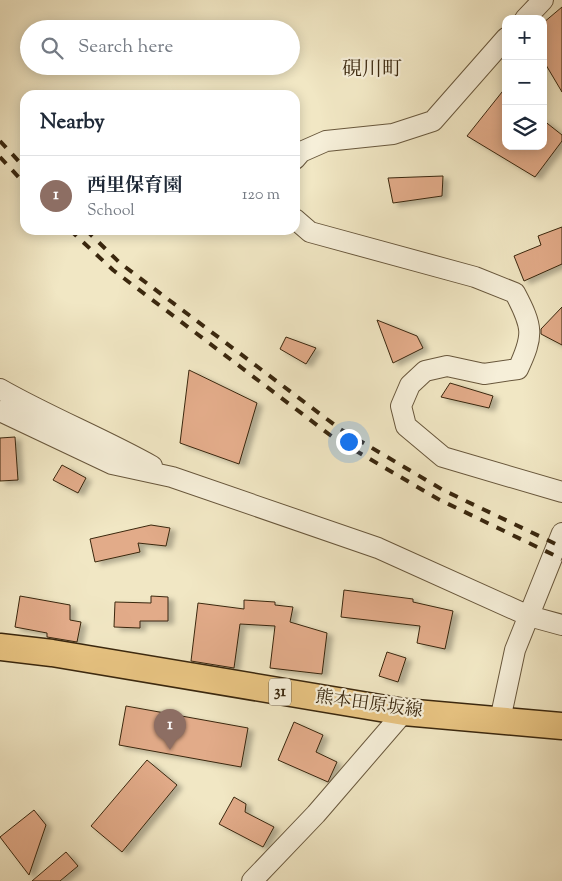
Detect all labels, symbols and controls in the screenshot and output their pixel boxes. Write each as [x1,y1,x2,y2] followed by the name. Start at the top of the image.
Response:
[502,15,547,150] map controls
[502,15,547,60] button: +
[20,20,300,75] search box
[38,34,66,62] icon: search
[78,34,173,61] text: Search here
[342,56,402,85] district label: 硯川町
[502,60,547,105] button: −
[502,105,547,150] button: layers
[40,108,105,138] text: Nearby
[87,173,182,200] text: 西里保育園
[53,184,59,207] text: 1
[242,184,280,207] text: 120 m
[87,200,135,223] text: School
[336,429,362,455] your location
[269,679,291,706] road number: 31
[314,685,424,725] street label: 熊本田原坂線
[154,709,186,750] pin: 1

